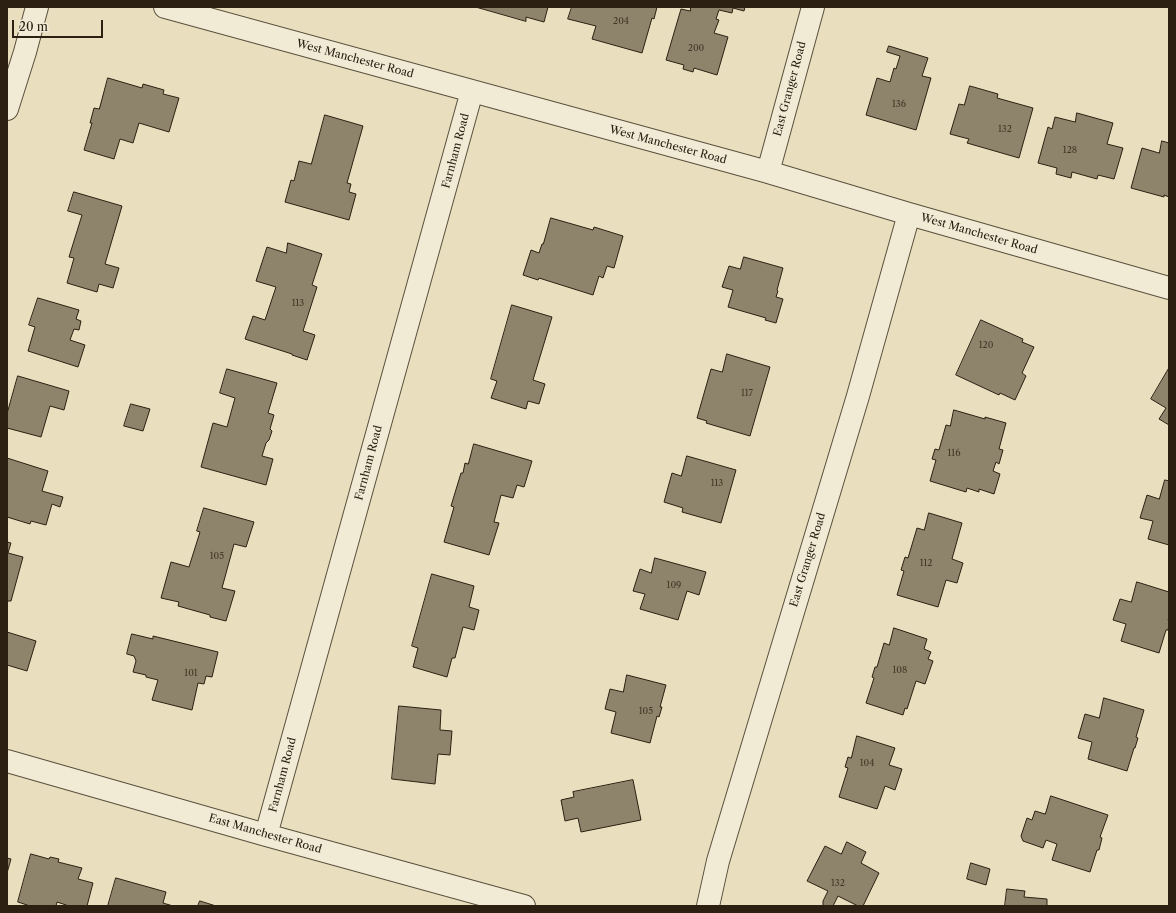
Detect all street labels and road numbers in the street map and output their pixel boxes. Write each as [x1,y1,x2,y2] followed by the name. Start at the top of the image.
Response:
[295,37,415,81] street label: West Manchester Road
[771,40,809,138] street label: East Granger Road
[440,112,472,190] street label: Farnham Road
[608,123,728,167] street label: West Manchester Road
[919,211,1039,257] street label: West Manchester Road
[353,424,385,502] street label: Farnham Road
[787,511,829,609] street label: East Granger Road
[267,736,299,814] street label: Farnham Road
[207,812,323,856] street label: East Manchester Road

